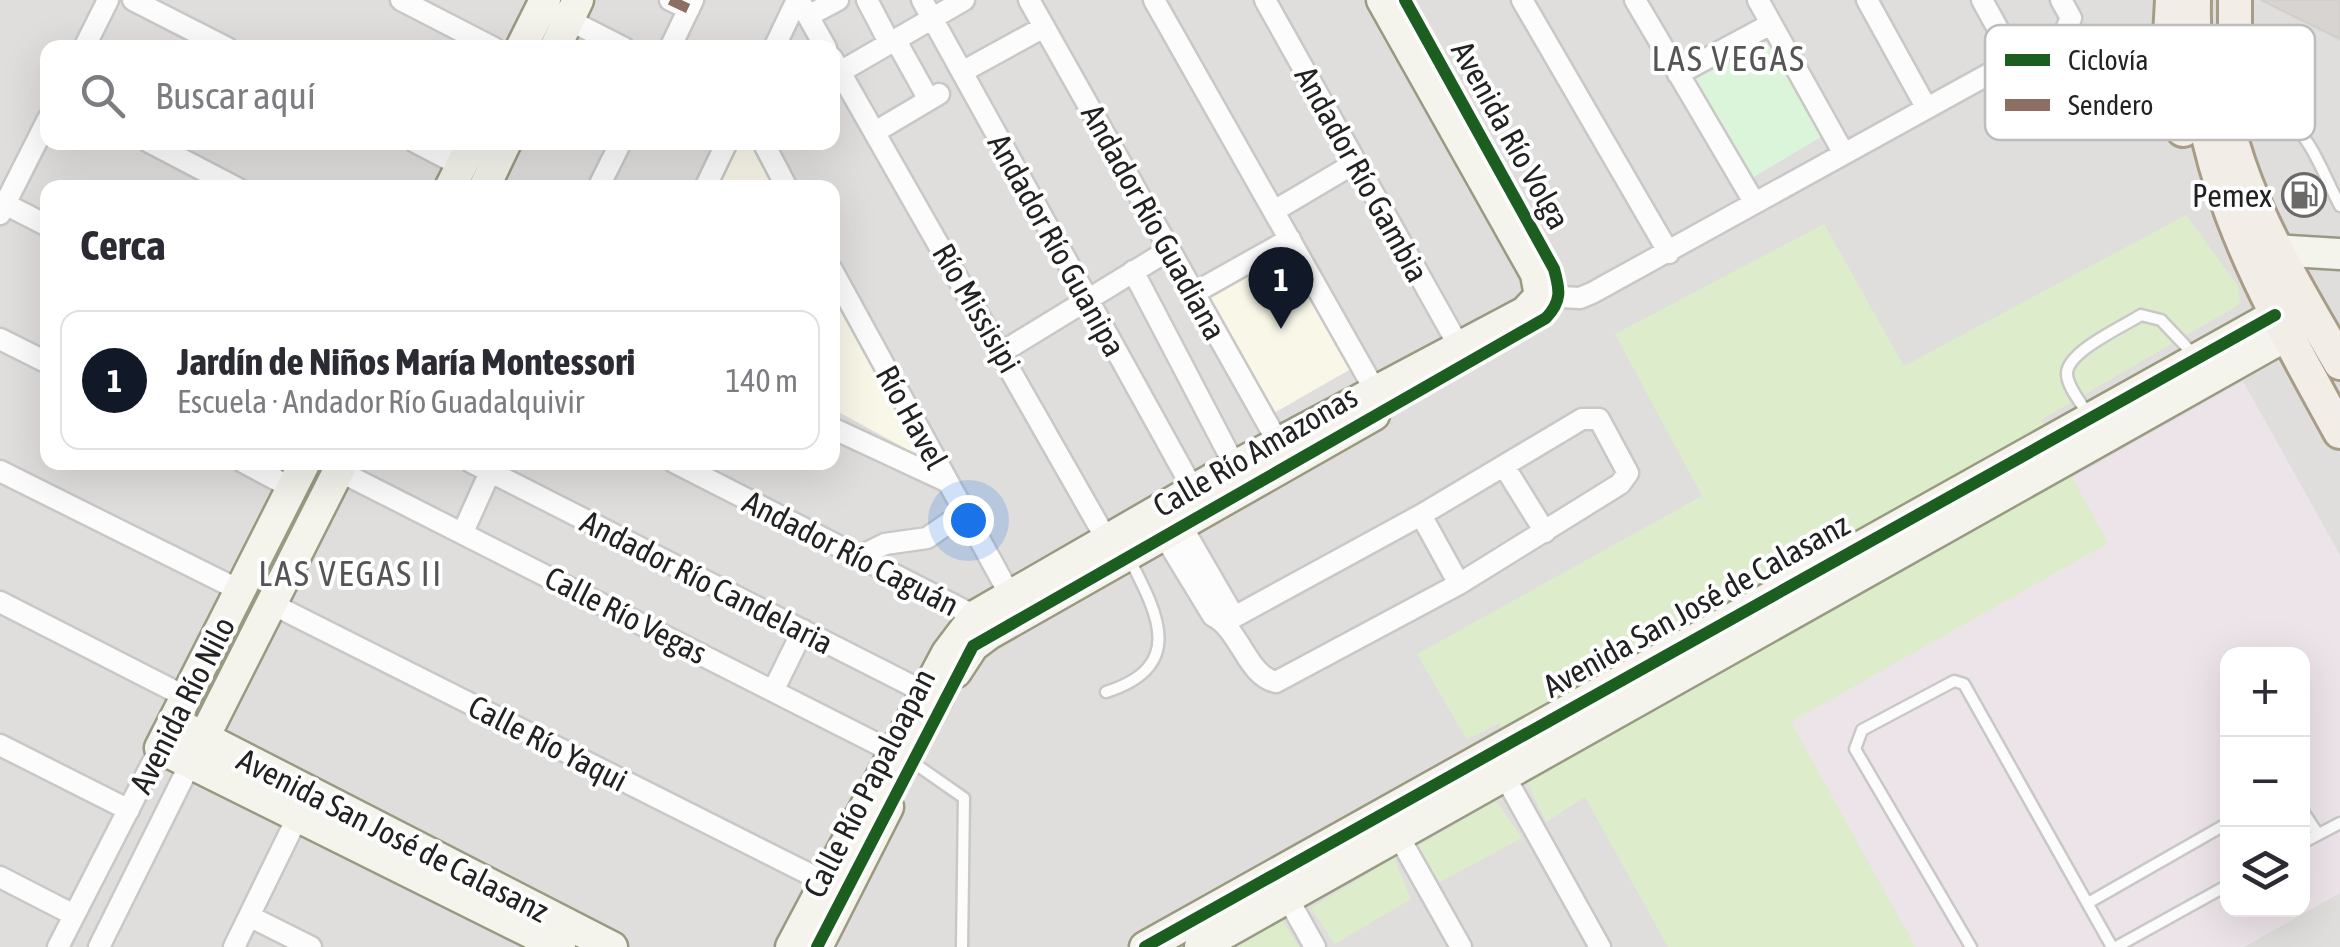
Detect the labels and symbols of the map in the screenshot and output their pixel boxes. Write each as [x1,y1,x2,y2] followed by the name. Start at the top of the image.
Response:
[1985,25,2315,140] legend
[1444,35,1578,235] street label: Avenida Río Volga
[1651,38,1807,78] district label: LAS VEGAS
[2068,44,2148,76] text: Ciclovía
[1288,60,1436,288] street label: Andador Río Gambia
[2068,89,2153,121] text: Sendero
[1074,98,1234,346] street label: Andador Río Guadiana
[981,127,1133,363] street label: Andador Río Guanipa
[2281,172,2327,218] fuel station icon: Pemex
[2192,177,2272,214] place label: Pemex
[925,237,1029,379] street label: Río Missisipi
[1248,246,1314,329] pin: 1
[869,359,956,475] street label: Río Havel
[1147,378,1363,524] street label: Calle Río Amazonas
[737,483,965,623] street label: Andador Río Caguán
[943,495,994,546] your location
[575,503,839,661] street label: Andador Río Candelaria
[1537,505,1856,705] street label: Avenida San José de Calasanz
[258,553,444,593] district label: LAS VEGAS II
[539,559,713,671] street label: Calle Río Vegas
[122,611,242,799] street label: Avenida Río Nilo
[795,663,943,903] street label: Calle Río Papaloapan
[463,687,633,799] street label: Calle Río Yaqui
[231,740,555,930] street label: Avenida San José de Calasanz

